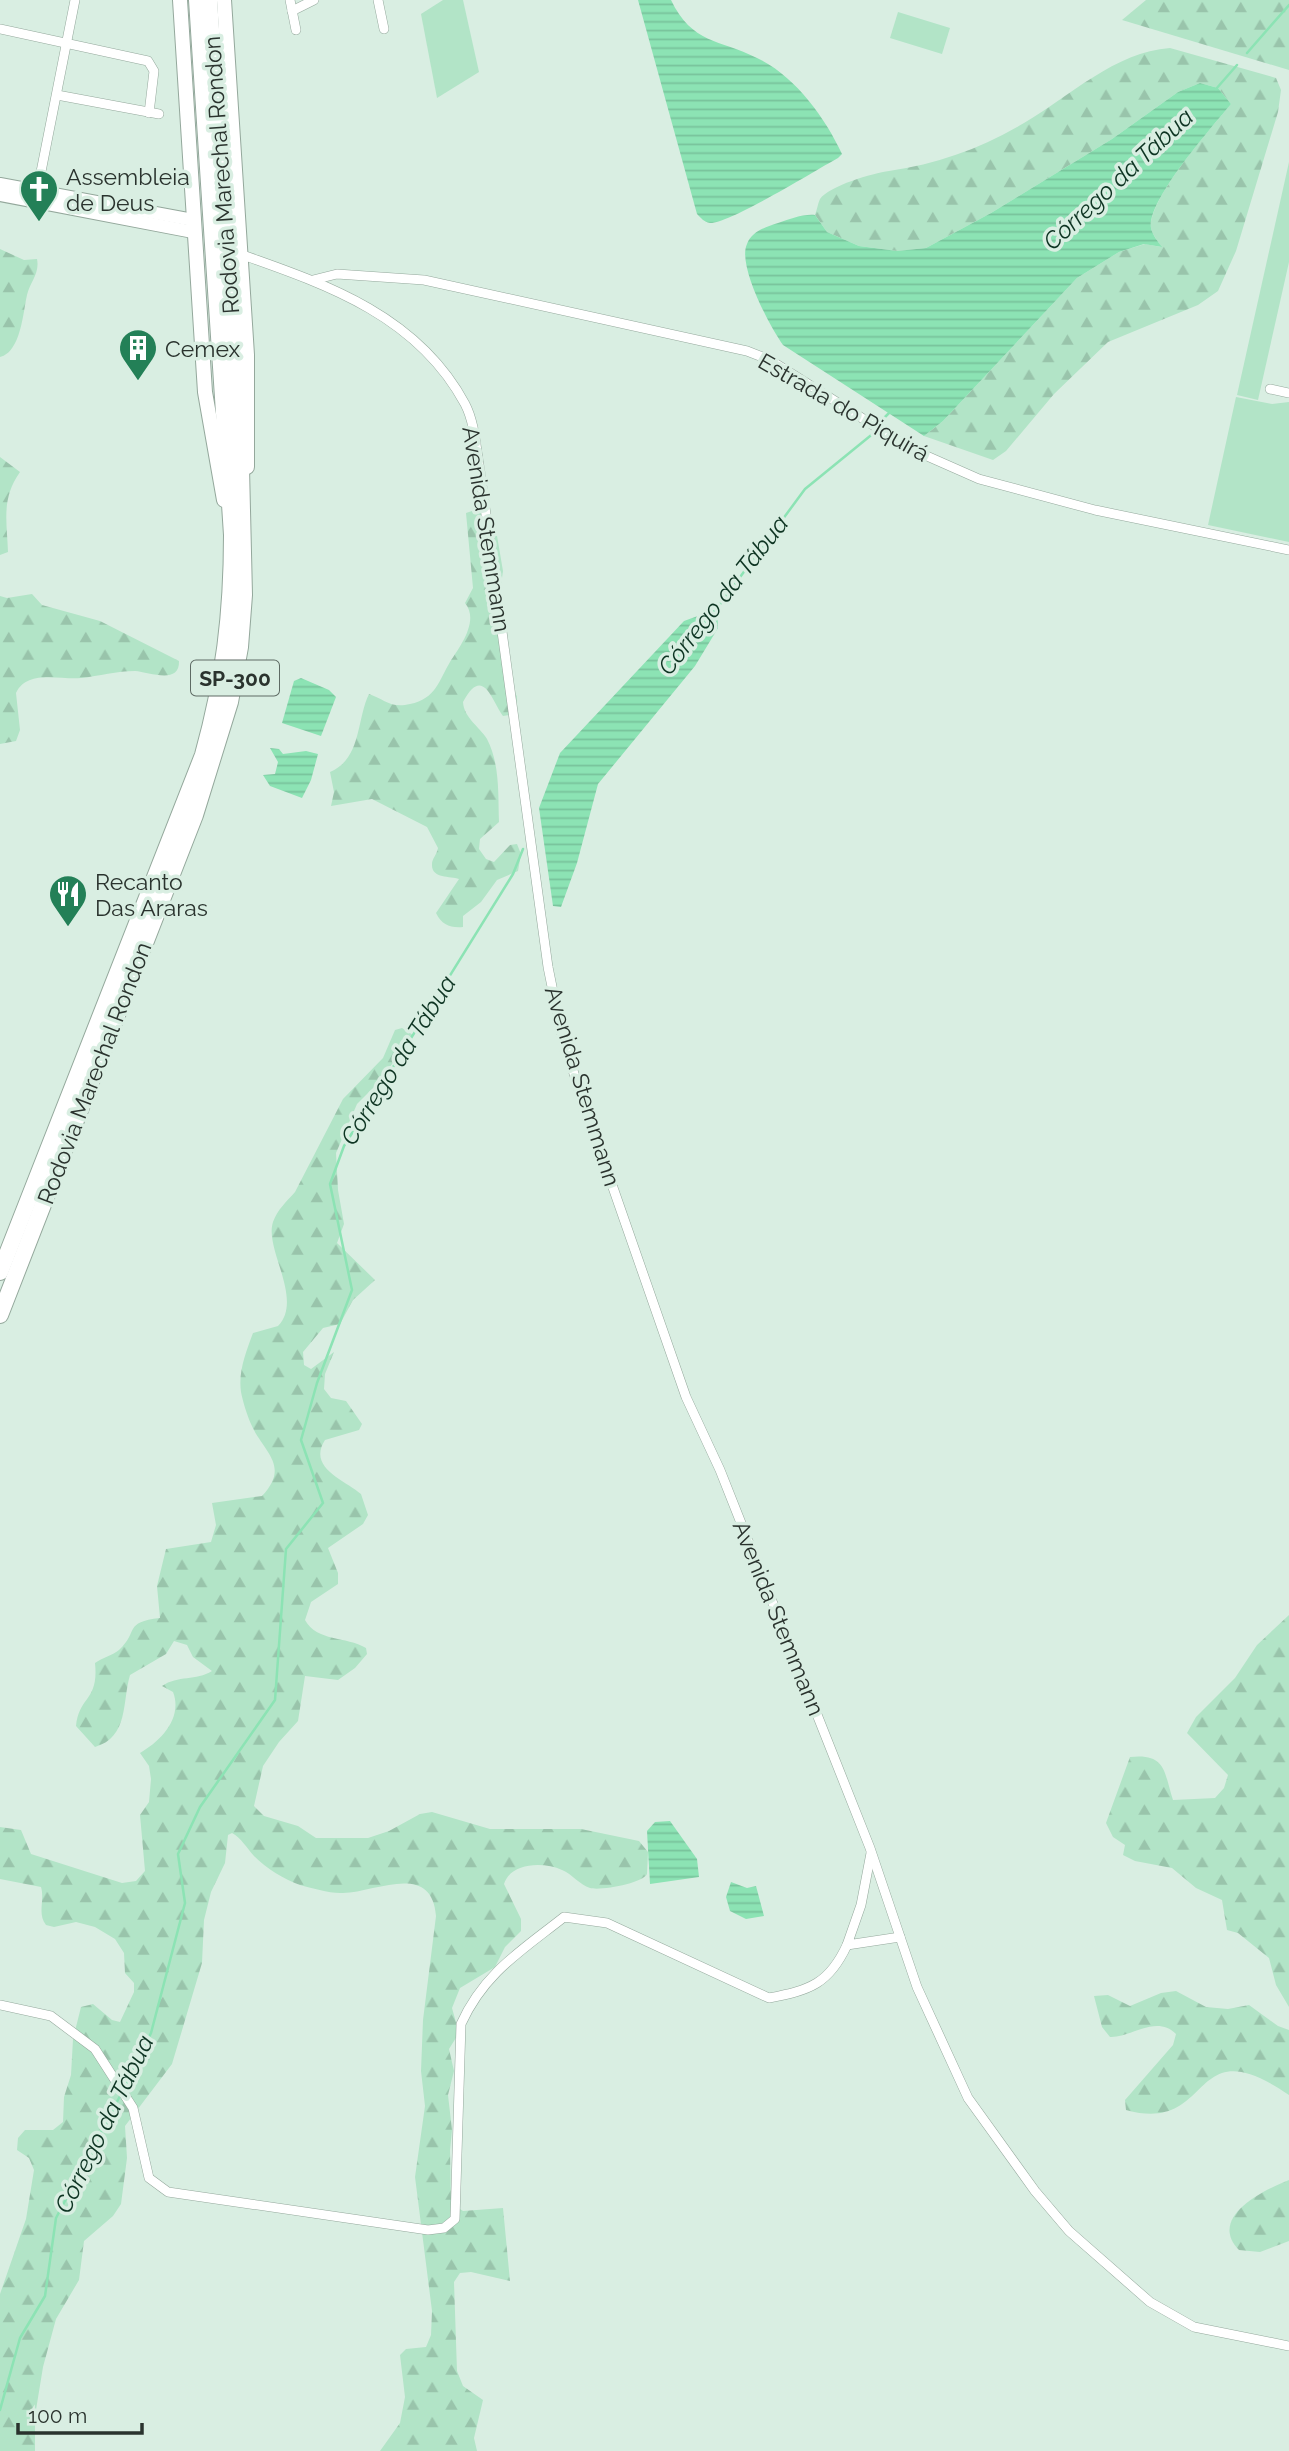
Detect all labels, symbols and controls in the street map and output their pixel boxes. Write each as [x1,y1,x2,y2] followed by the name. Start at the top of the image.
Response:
[198,35,244,315] street label: Rodovia Marechal Rondon
[1037,102,1199,256] water label: Córrego da Tábua
[66,163,190,216] place label: Assembleia de Deus
[18,168,60,223] church icon: Assembleia de Deus
[117,327,159,382] building icon: Cemex
[165,335,240,362] place label: Cemex
[754,347,934,467] street label: Estrada do Piquirá
[457,424,517,634] street label: Avenida Stemmann
[652,509,794,681] water label: Córrego da Tábua
[191,660,279,696] road number: SP-300
[95,868,208,921] place label: Recanto Das Araras
[47,873,89,928] restaurant icon: Recanto Das Araras
[31,938,157,1208] street label: Rodovia Marechal Rondon
[334,970,462,1150] water label: Córrego da Tábua
[540,983,626,1189] street label: Avenida Stemmann
[728,1517,830,1719] street label: Avenida Stemmann
[48,2030,160,2218] water label: Córrego da Tábua
[18,2392,142,2436] scale bar
[28,2403,87,2428] text: 100 m

